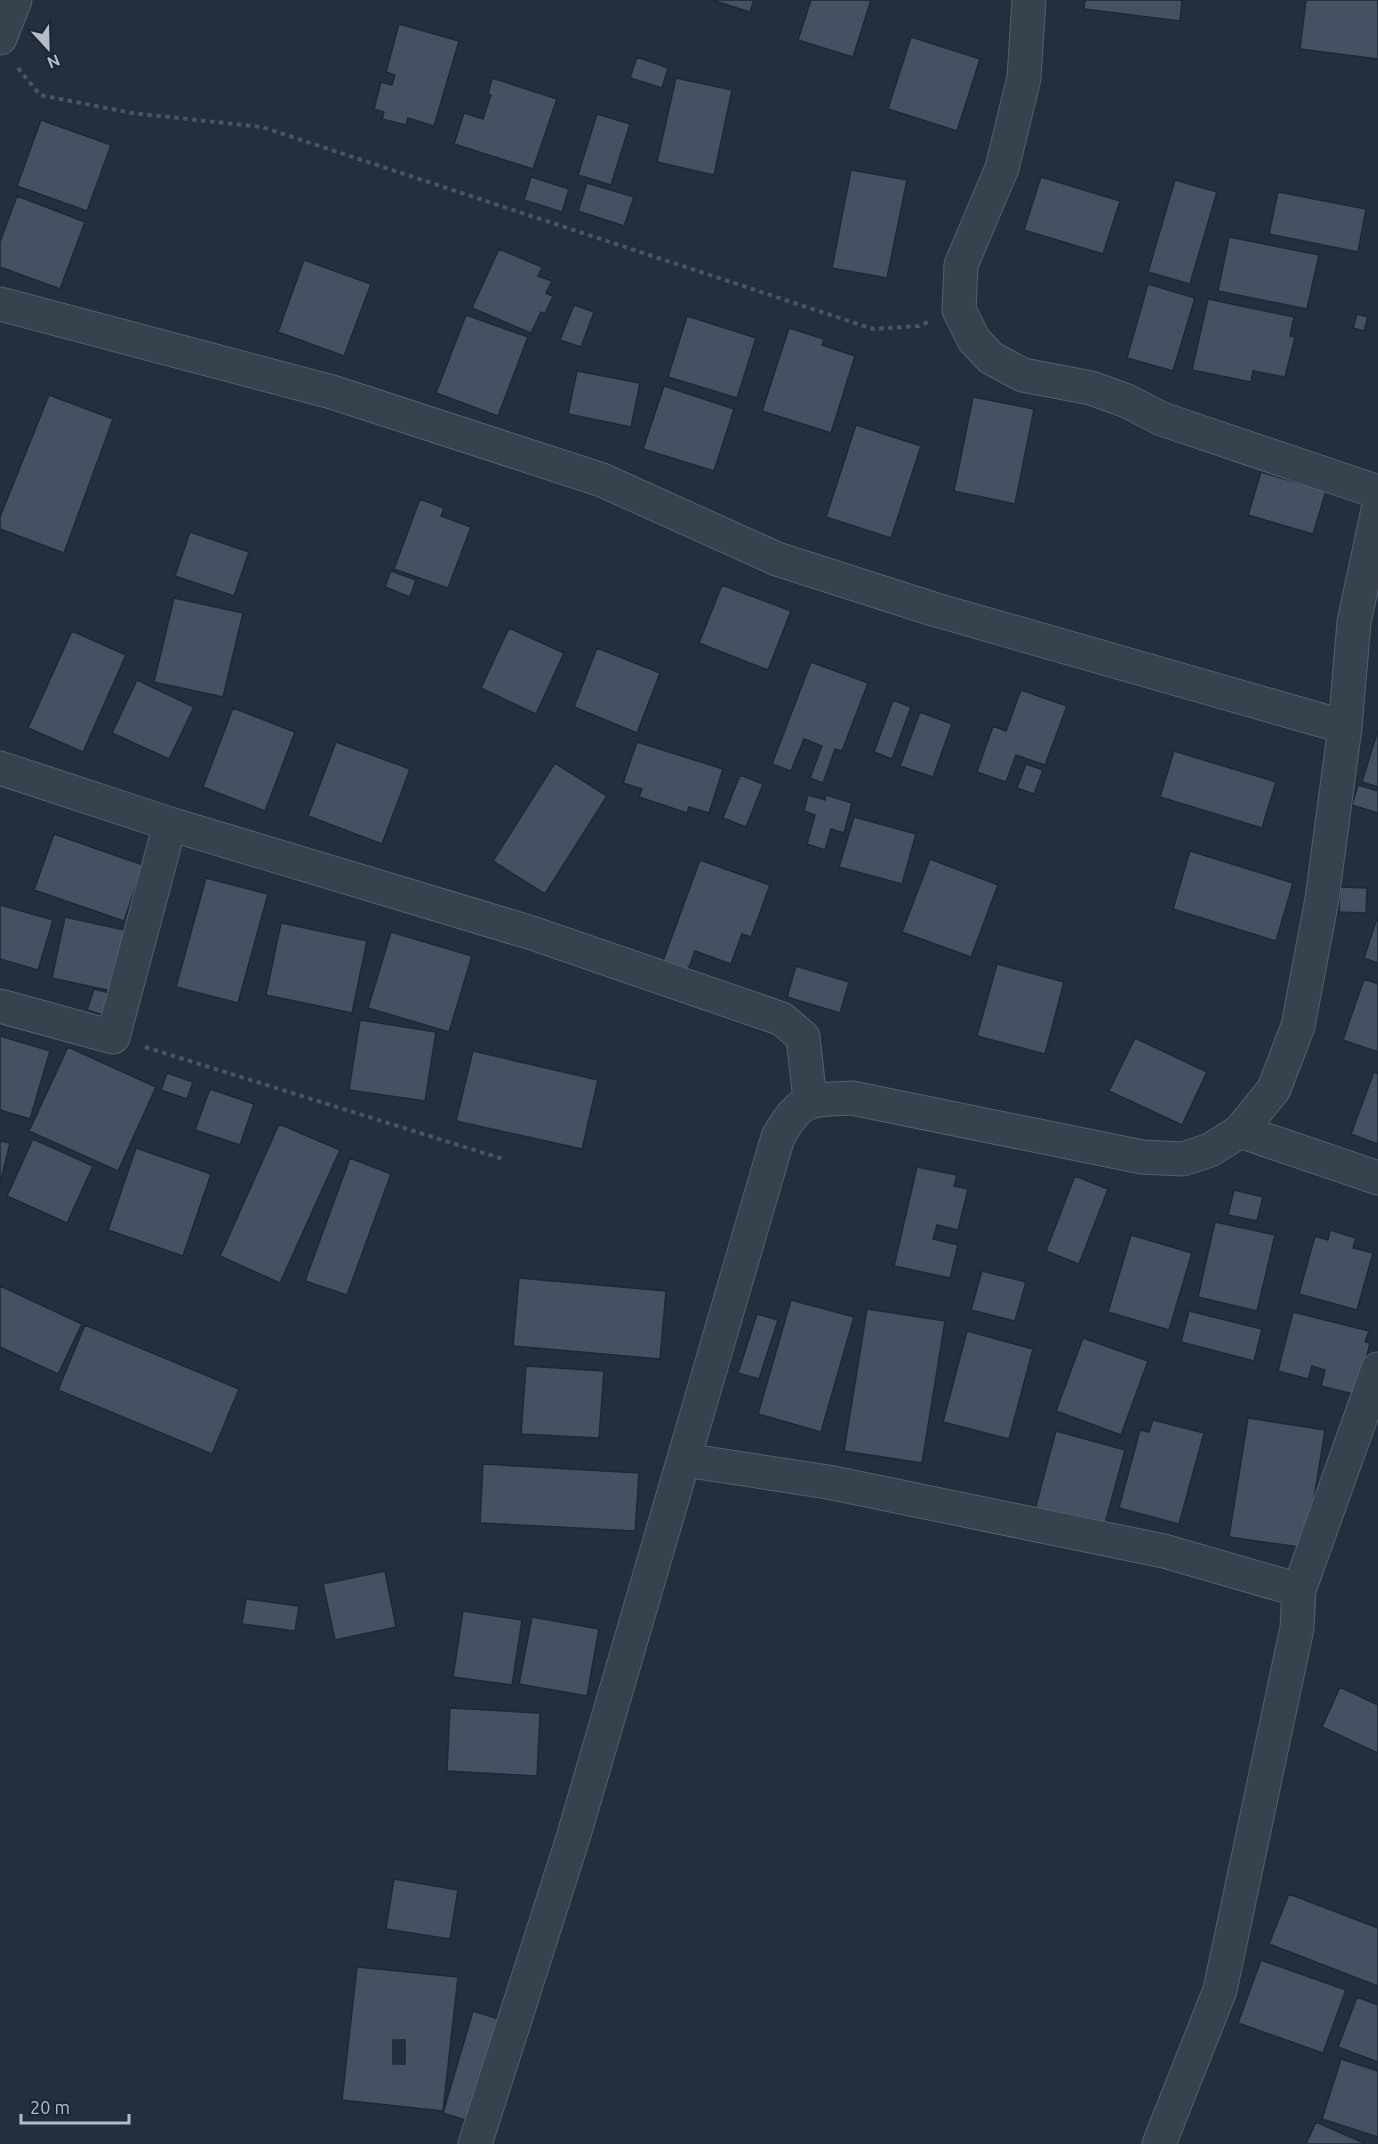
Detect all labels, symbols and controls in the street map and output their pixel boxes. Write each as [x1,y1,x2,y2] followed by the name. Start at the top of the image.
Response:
[18,18,78,78] north arrow
[45,51,63,72] text: N
[21,2087,129,2125] scale bar
[30,2097,70,2117] text: 20 m

